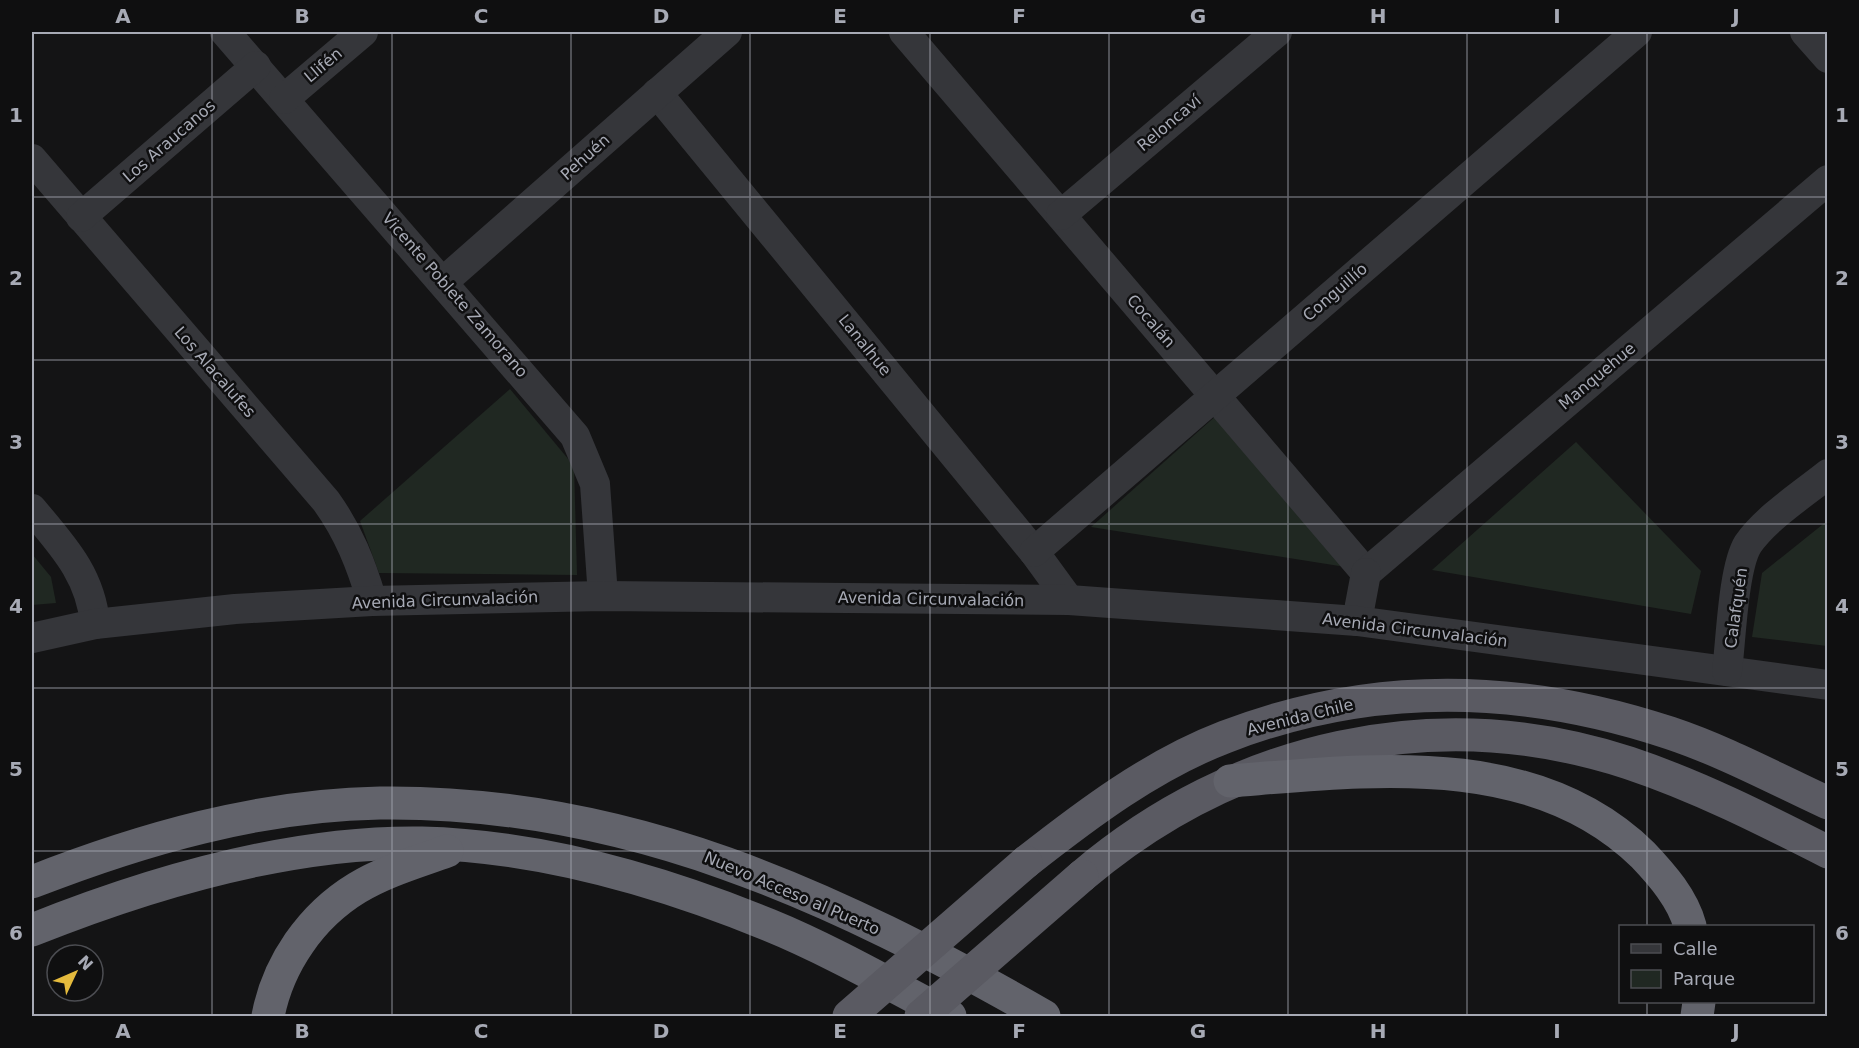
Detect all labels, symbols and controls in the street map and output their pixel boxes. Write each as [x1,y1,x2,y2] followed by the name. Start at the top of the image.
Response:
[115,4,131,28] text: A
[294,4,310,28] text: B
[474,4,488,28] text: C
[653,4,669,28] text: D
[833,4,847,28] text: E
[1012,4,1026,28] text: F
[1190,4,1206,28] text: G
[1370,4,1386,28] text: H
[1553,4,1561,28] text: I
[1730,4,1740,28] text: J
[300,44,346,86] street label: Llifén
[1133,91,1205,155] street label: Reloncaví
[119,96,219,186] street label: Los Araucanos
[9,103,23,127] text: 1
[1835,103,1849,127] text: 1
[557,130,613,184] street label: Pehuén
[378,209,532,381] street label: Vicente Poblete Zamorano
[1299,259,1371,325] street label: Conguillío
[9,266,23,290] text: 2
[1835,266,1849,290] text: 2
[1123,291,1179,351] street label: Cocalán
[835,311,895,379] street label: Lanalhue
[170,323,260,421] street label: Los Alacalufes
[1555,339,1639,413] street label: Manquehue
[9,430,23,454] text: 3
[1835,430,1849,454] text: 3
[1721,567,1751,649] street label: Calafquén
[351,587,539,613] street label: Avenida Circunvalación
[838,588,1024,610] street label: Avenida Circunvalación
[9,594,23,618] text: 4
[1835,594,1849,618] text: 4
[1321,609,1509,651] street label: Avenida Circunvalación
[1245,695,1355,739] street label: Avenida Chile
[9,757,23,781] text: 5
[1835,757,1849,781] text: 5
[701,847,883,939] street label: Nuevo Acceso al Puerto
[9,921,23,945] text: 6
[1835,921,1849,945] text: 6
[1619,925,1814,1003] legend
[1673,938,1718,959] text: Calle
[45,943,105,1003] north arrow
[74,952,97,974] text: N
[1673,968,1735,989] text: Parque
[115,1019,131,1043] text: A
[294,1019,310,1043] text: B
[474,1019,488,1043] text: C
[653,1019,669,1043] text: D
[833,1019,847,1043] text: E
[1012,1019,1026,1043] text: F
[1190,1019,1206,1043] text: G
[1370,1019,1386,1043] text: H
[1553,1019,1561,1043] text: I
[1730,1019,1740,1043] text: J

